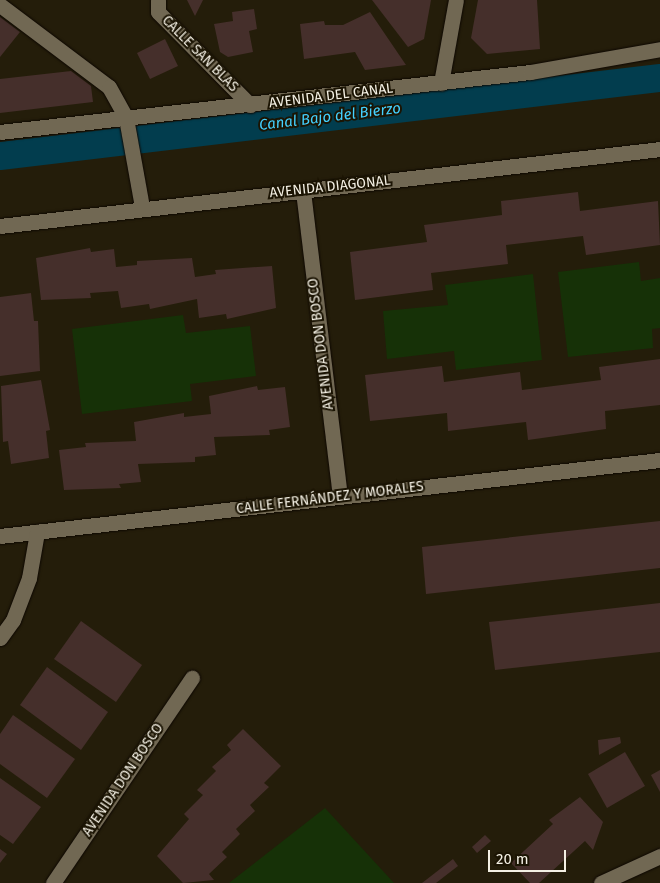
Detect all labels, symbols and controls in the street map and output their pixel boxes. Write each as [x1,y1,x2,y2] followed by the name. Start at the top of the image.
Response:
[158,12,242,96] street label: CALLE SAN BLAS
[268,80,394,112] street label: AVENIDA DEL CANAL
[258,99,402,135] water label: Canal Bajo del Bierzo
[269,172,391,202] street label: AVENIDA DIAGONAL
[305,277,337,411] street label: AVENIDA DON BOSCO
[235,478,425,518] street label: CALLE FERNÁNDEZ Y MORALES
[79,720,167,840] street label: AVENIDA DON BOSCO
[490,840,568,872] scale bar
[496,850,529,868] text: 20 m

